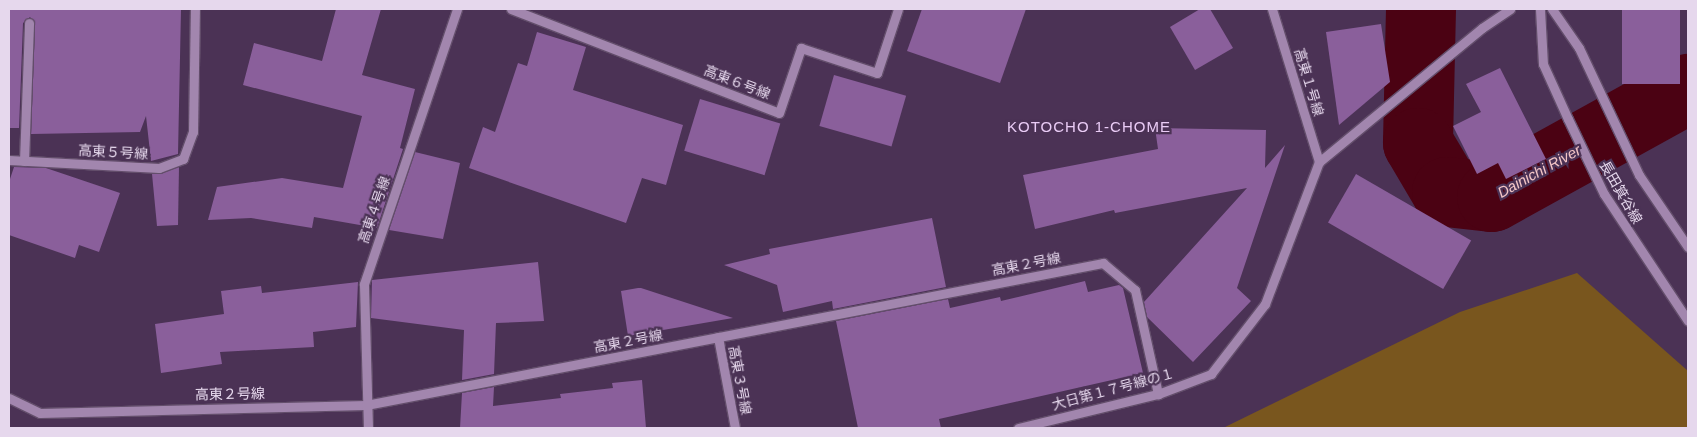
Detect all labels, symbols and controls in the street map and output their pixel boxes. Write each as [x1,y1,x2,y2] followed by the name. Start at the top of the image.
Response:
[1291,46,1327,118] street label: 高東１号線
[701,62,773,102] street label: 高東６号線
[1005,118,1173,136] district label: KOTOCHO 1-CHOME
[1494,141,1584,201] water label: Dainichi River
[78,142,148,162] street label: 高東５号線
[1596,157,1646,227] street label: 長田箕谷線
[355,174,393,246] street label: 高東４号線
[990,249,1062,279] street label: 高東２号線
[592,326,664,356] street label: 高東２号線
[725,344,755,416] street label: 高東３号線
[1050,365,1176,413] street label: 大日第１７号線の１
[195,385,265,403] street label: 高東２号線

